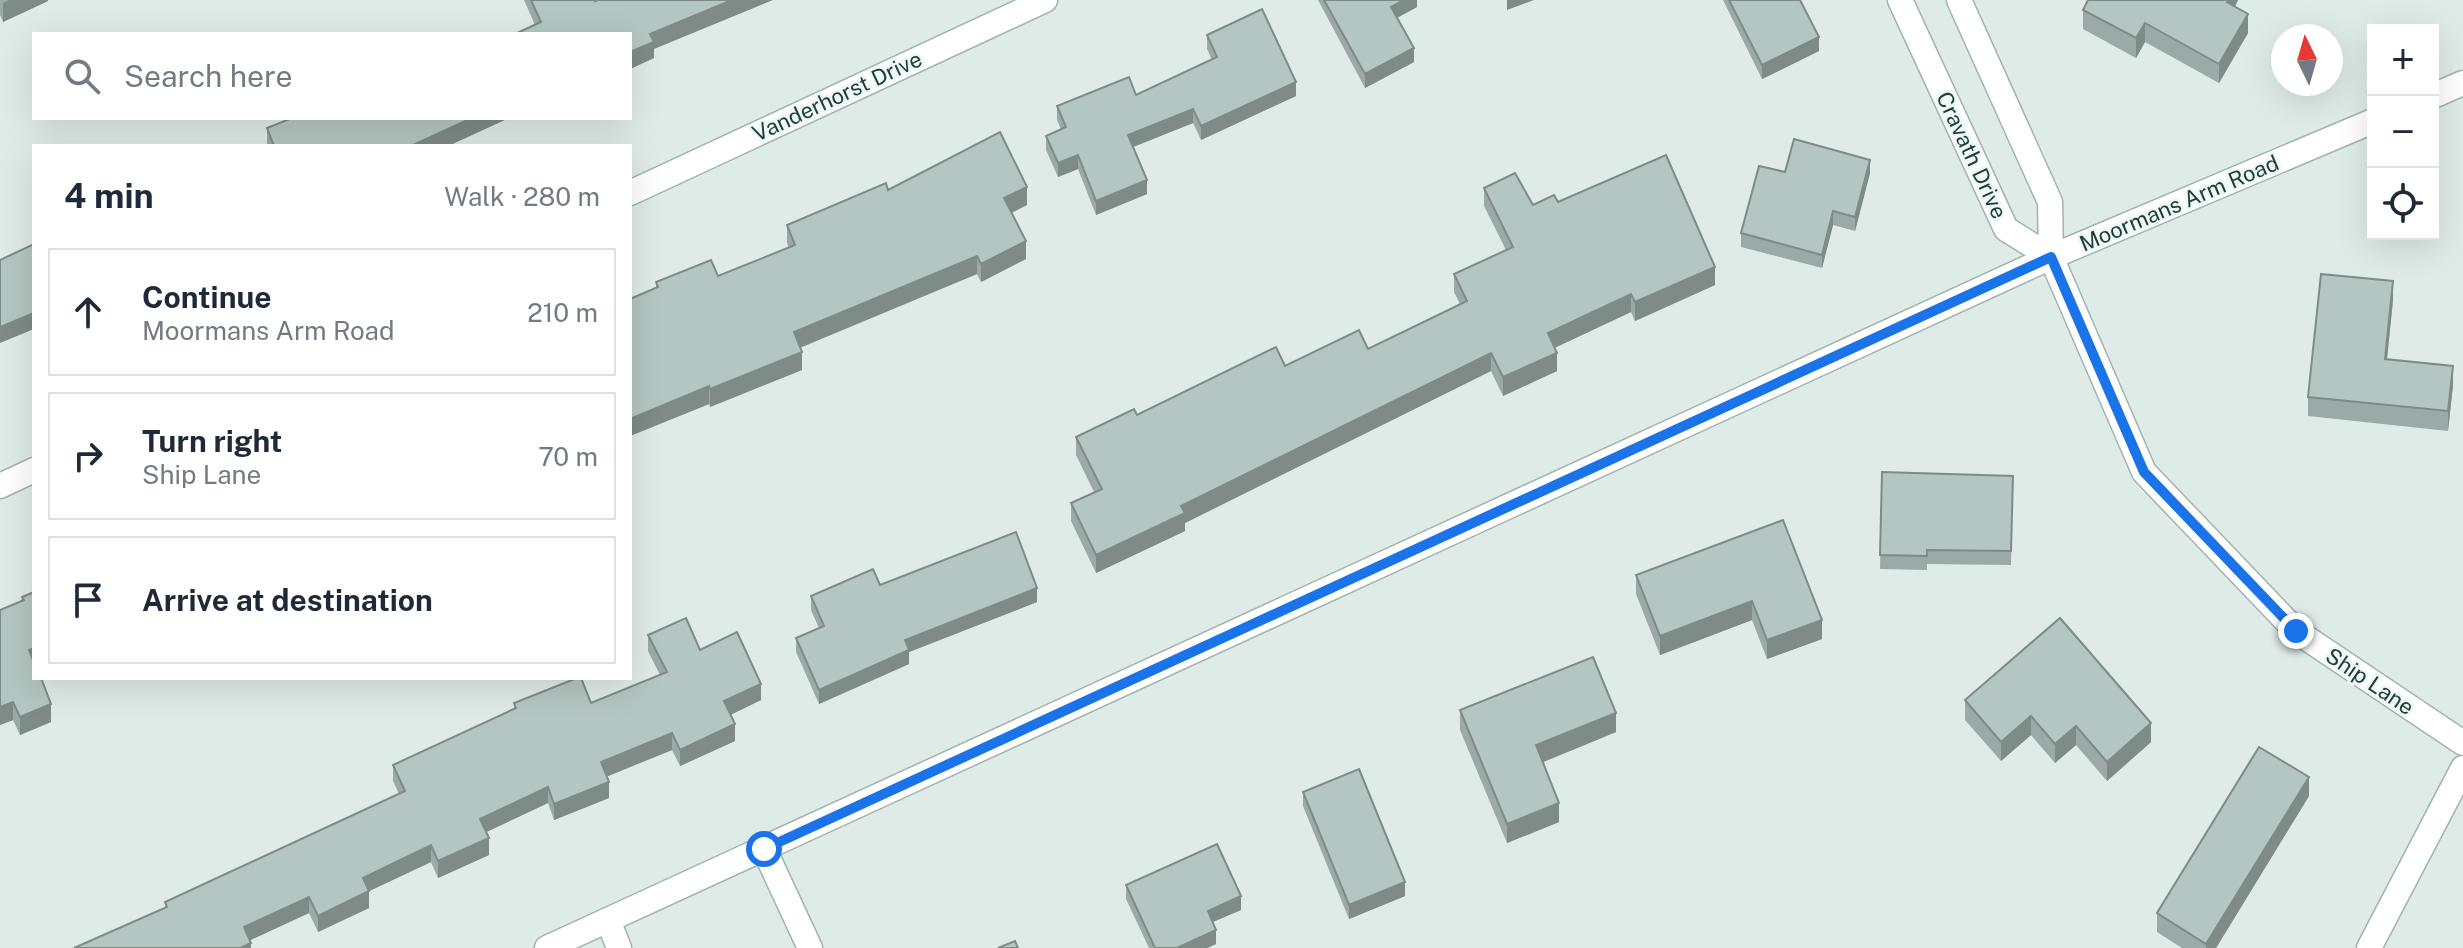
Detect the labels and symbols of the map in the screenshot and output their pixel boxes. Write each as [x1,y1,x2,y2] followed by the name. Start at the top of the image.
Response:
[2271,24,2343,96] north arrow
[748,45,926,147] street label: Vanderhorst Drive
[1931,87,2013,223] street label: Cravath Drive
[2076,149,2282,257] street label: Moormans Arm Road
[2278,613,2314,649] route end
[2321,642,2419,720] street label: Ship Lane
[746,831,782,867] route start

